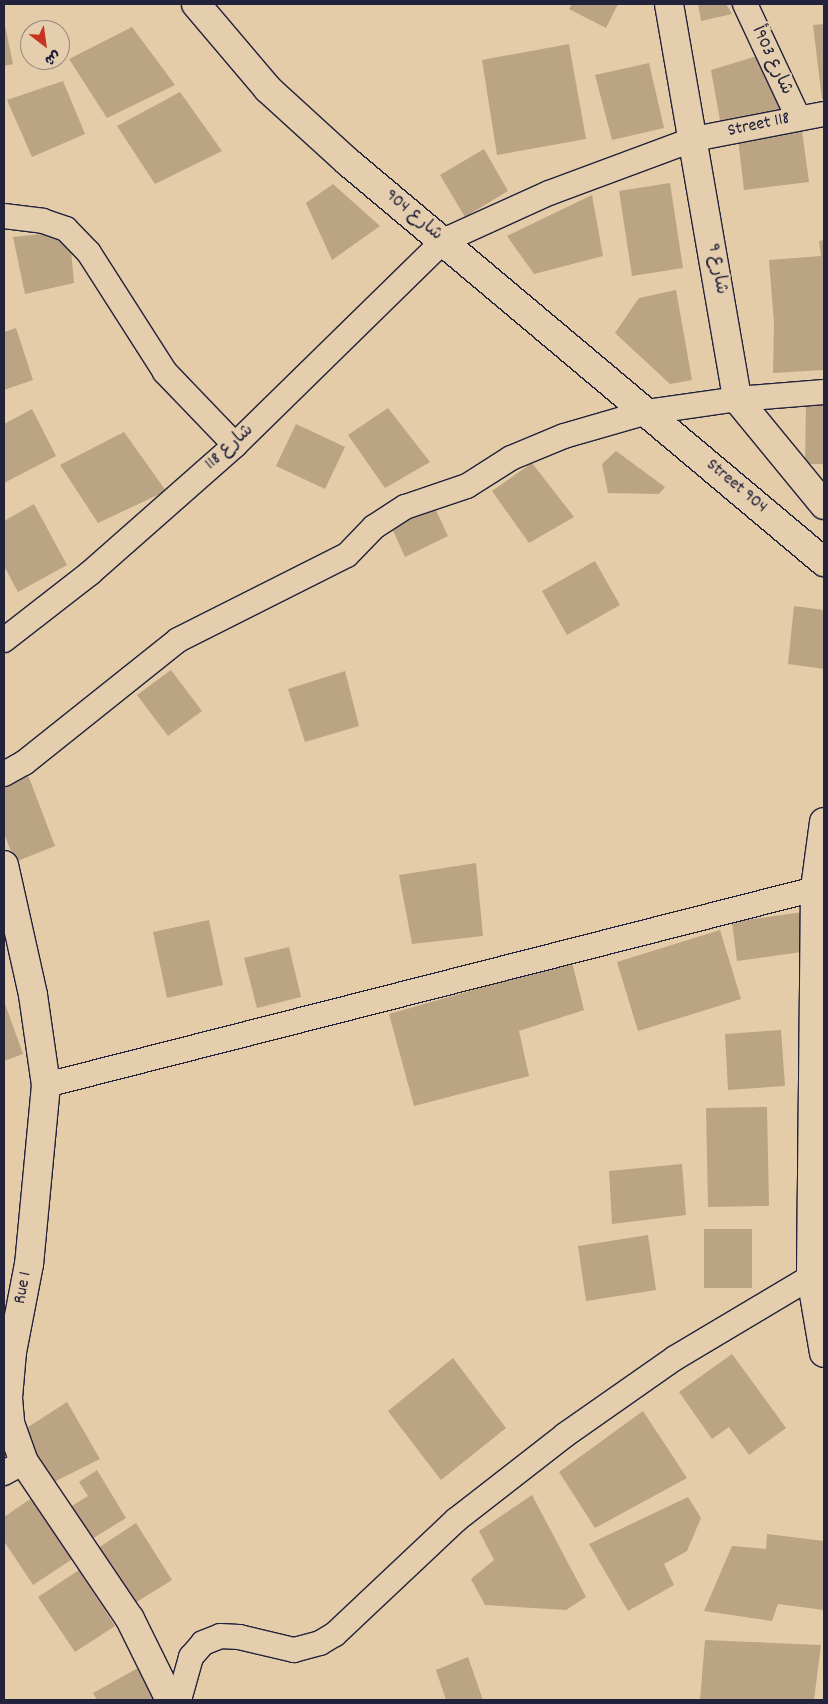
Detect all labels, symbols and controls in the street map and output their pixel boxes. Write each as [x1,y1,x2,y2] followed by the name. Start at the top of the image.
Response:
[20,20,70,70] north arrow
[746,23,796,99] street label: شارع 903أ
[40,45,64,70] text: ش
[726,109,792,143] street label: Street 118
[380,186,446,246] street label: شارع 904
[701,242,731,296] street label: شارع 9
[201,421,259,475] street label: شارع 118
[701,455,771,519] street label: Street 904
[10,1270,38,1306] street label: Rue 1

